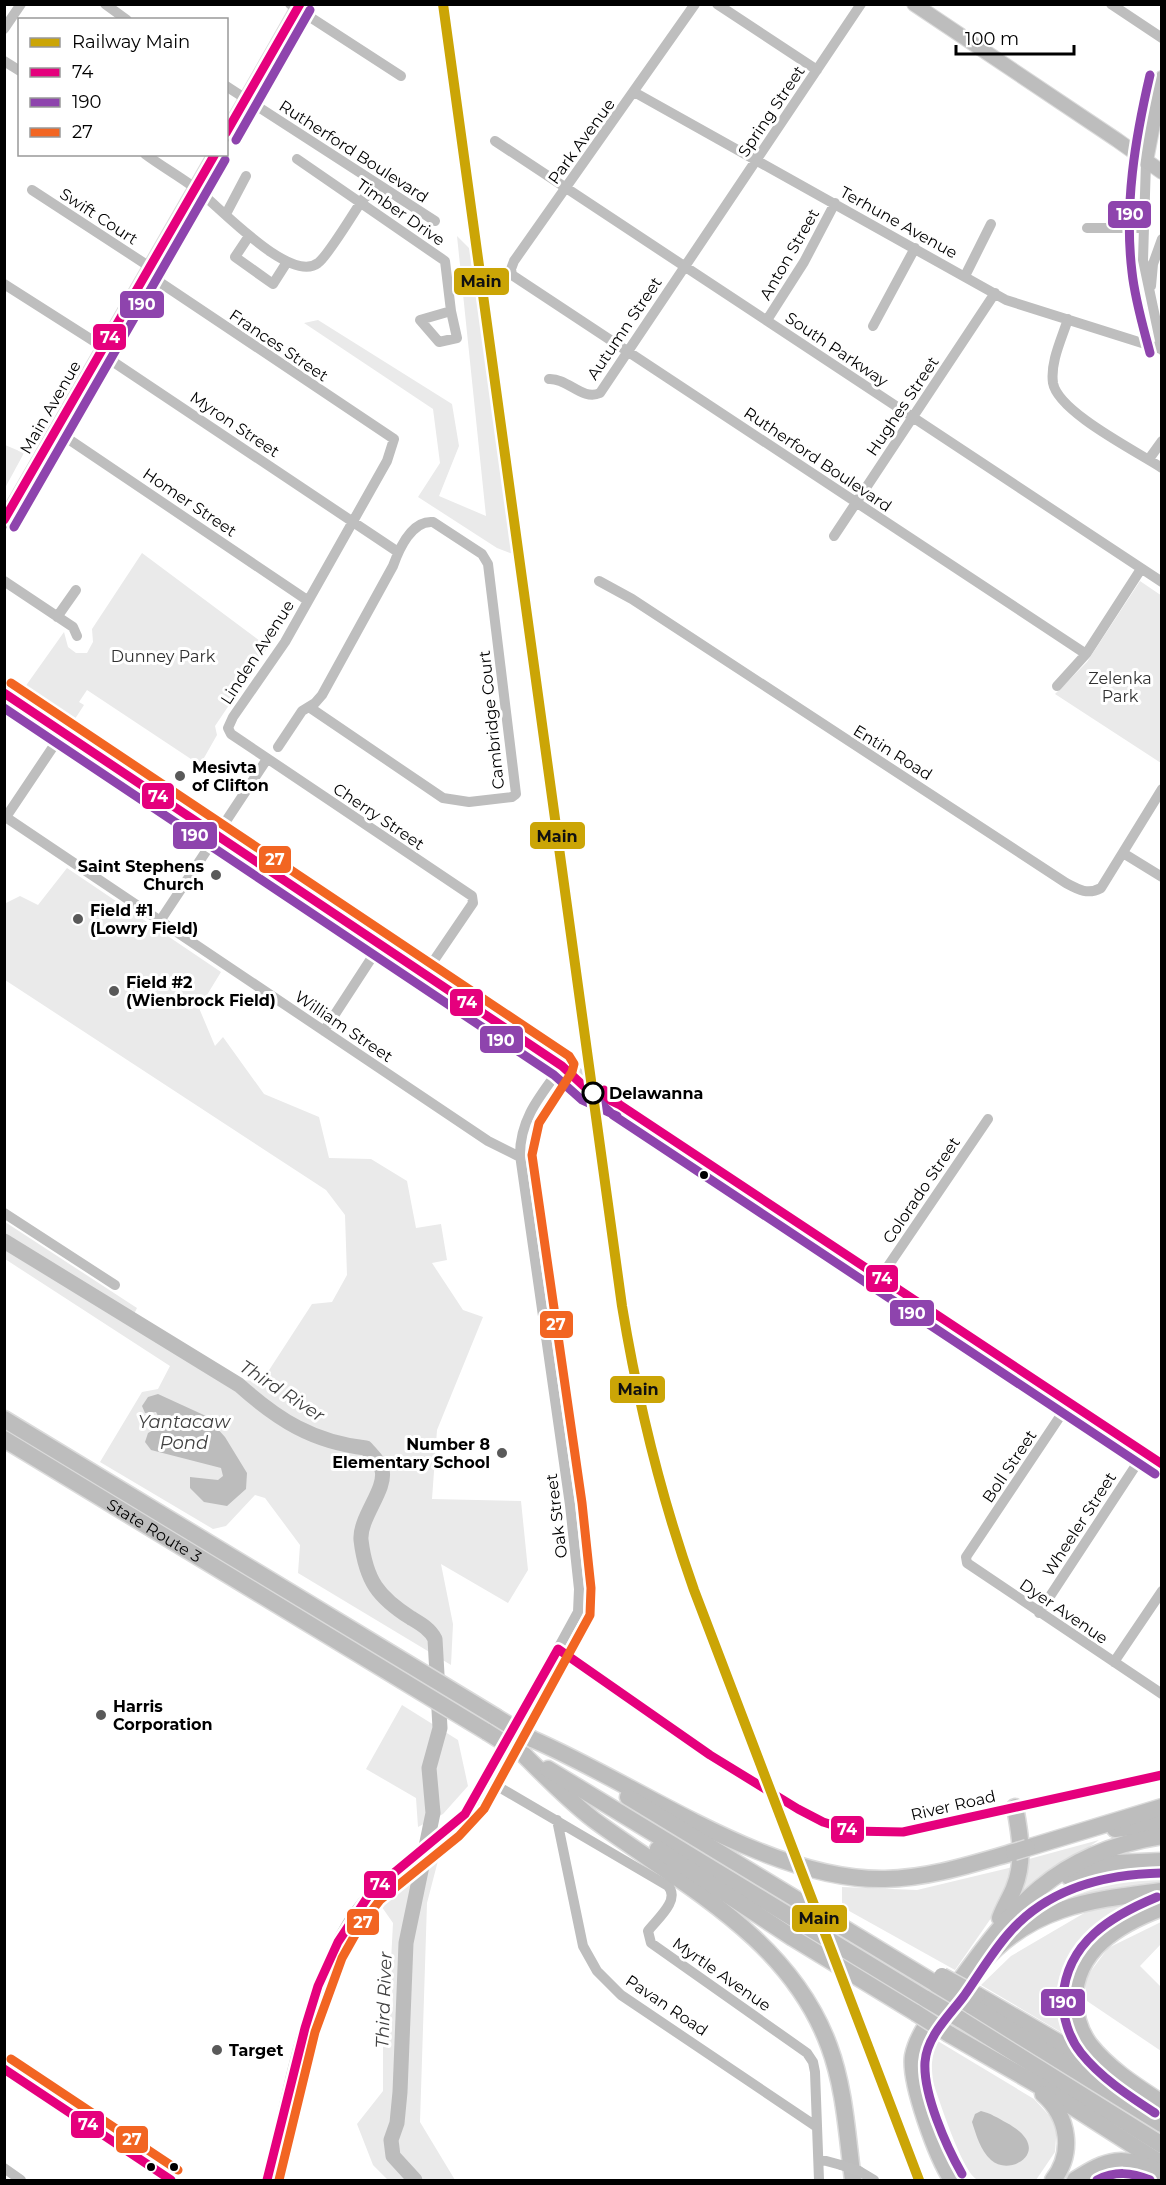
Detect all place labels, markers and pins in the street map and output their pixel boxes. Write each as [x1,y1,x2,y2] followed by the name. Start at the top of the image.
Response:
[192,758,269,795] place label: Mesivta of Clifton
[173,769,187,783] marker: Mesivta of Clifton
[78,857,204,894] place label: Saint Stephens Church
[209,868,223,882] marker: Saint Stephens Church
[90,901,198,938] place label: Field #1 (Lowry Field)
[71,912,85,926] marker: Field #1 (Lowry Field)
[126,973,276,1010] place label: Field #2 (Wienbrock Field)
[107,984,121,998] marker: Field #2 (Wienbrock Field)
[582,1082,604,1104] marker: Delawanna
[609,1084,703,1103] place label: Delawanna
[698,1169,710,1181] unlabelled marker
[332,1435,490,1472] place label: Number 8 Elementary School
[495,1446,509,1460] marker: Number 8 Elementary School
[113,1697,213,1734] place label: Harris Corporation
[94,1708,108,1722] marker: Harris Corporation
[229,2041,283,2060] place label: Target
[210,2043,224,2057] marker: Target
[145,2161,157,2173] unlabelled marker
[168,2161,180,2173] unlabelled marker

